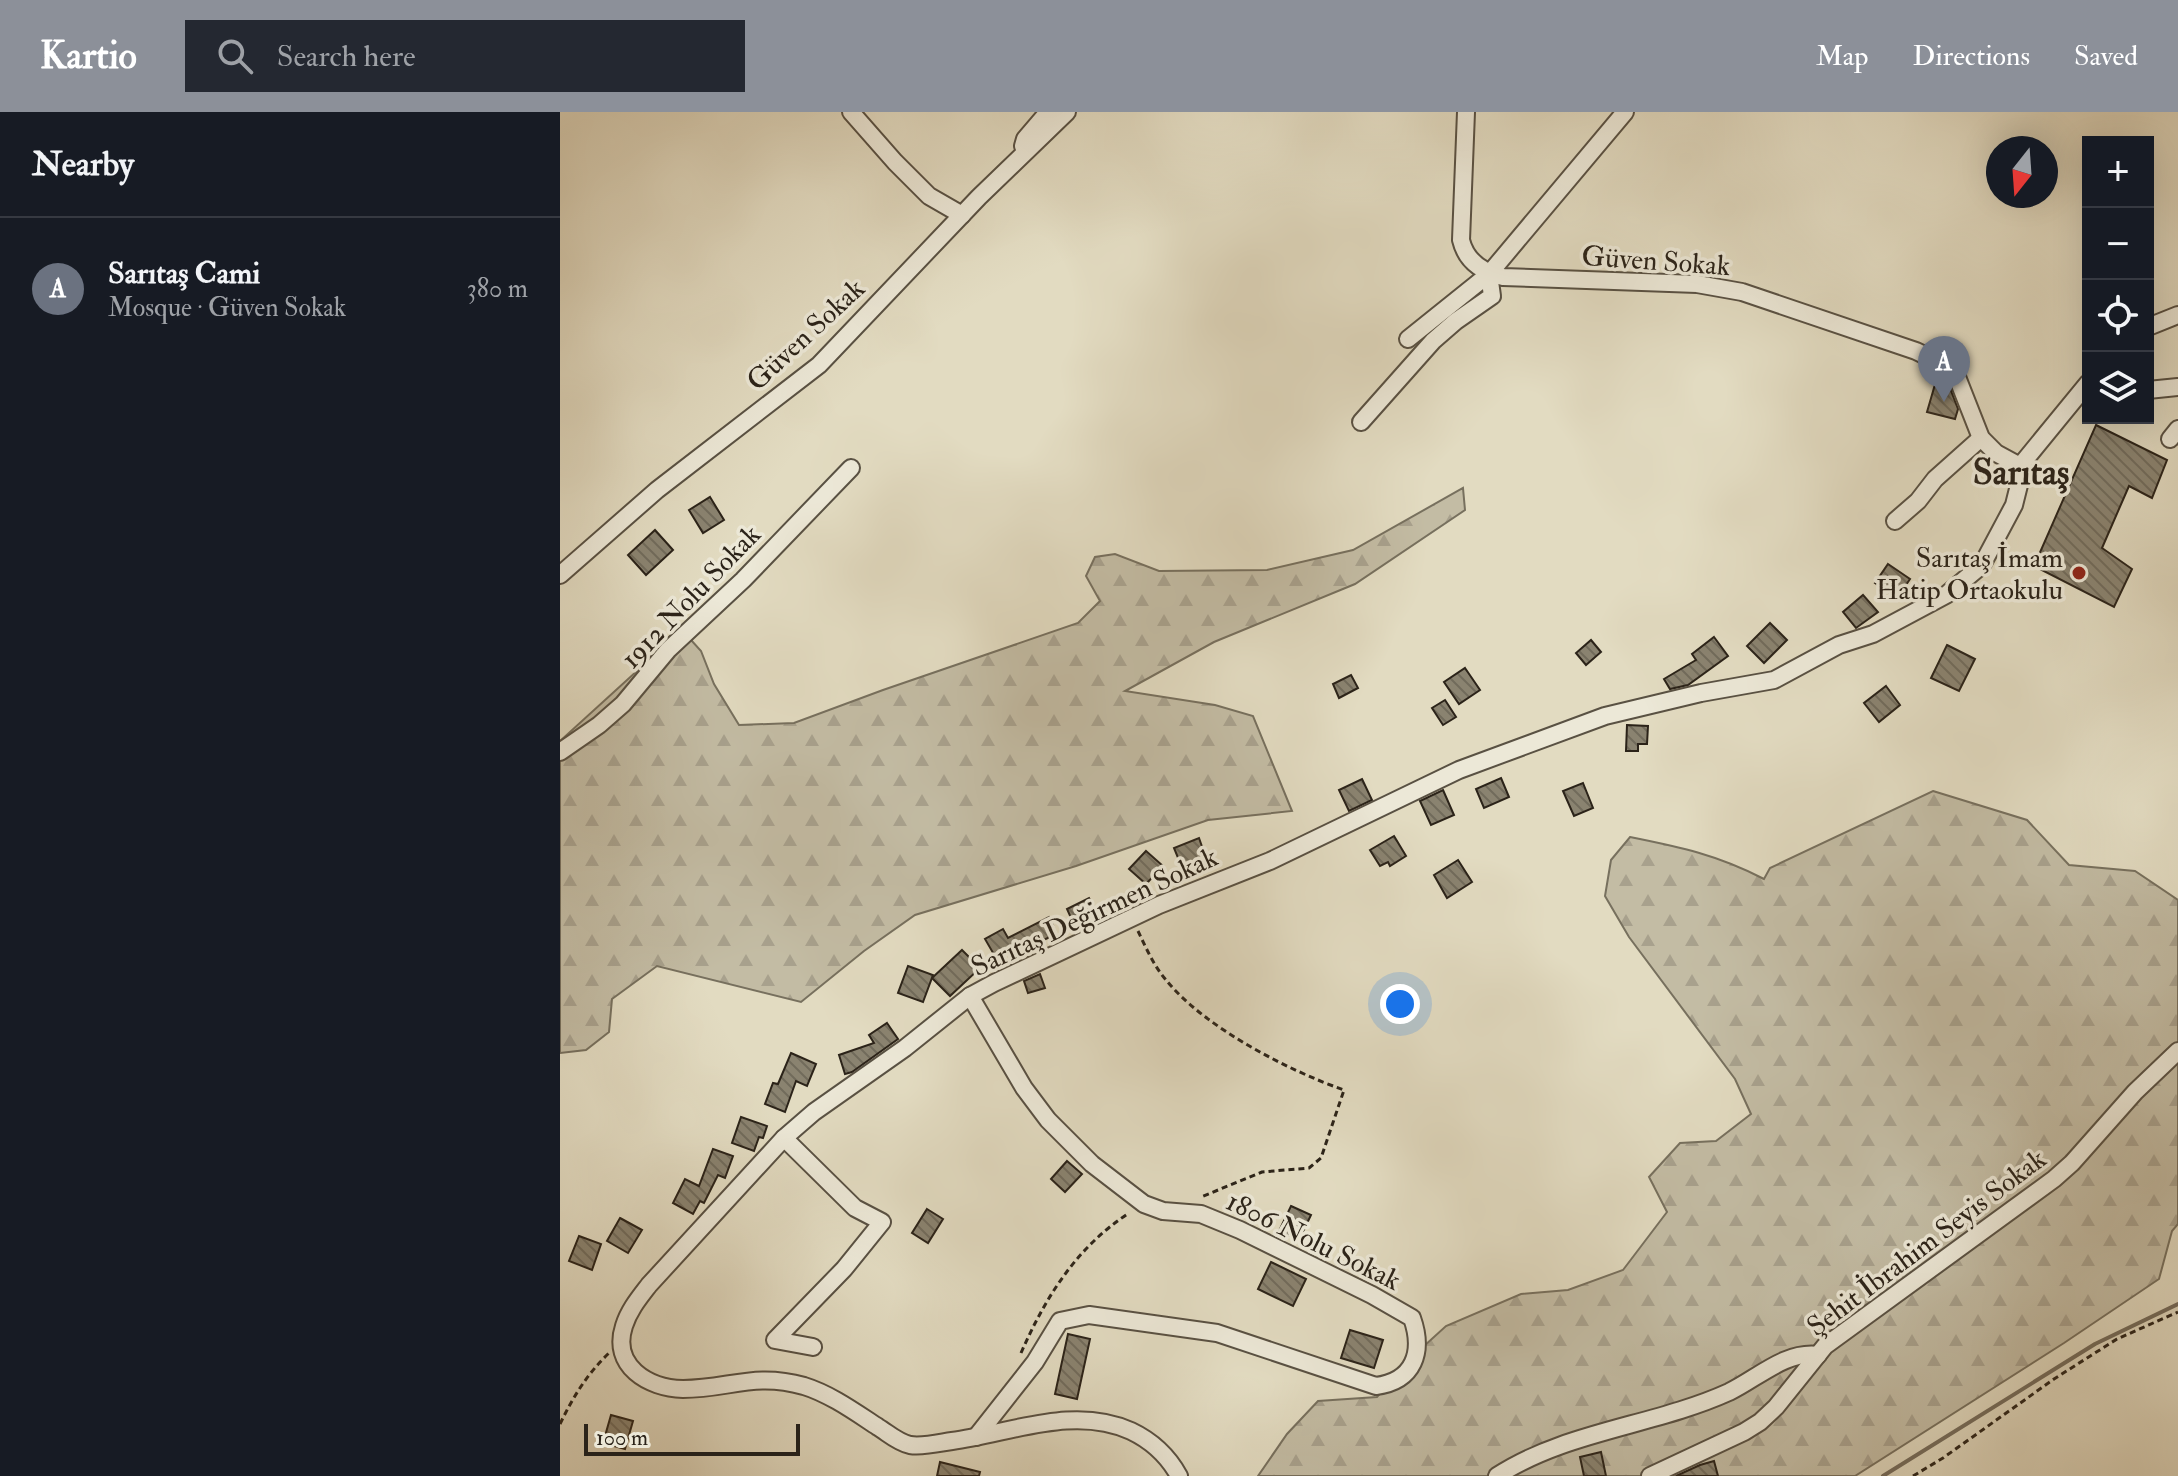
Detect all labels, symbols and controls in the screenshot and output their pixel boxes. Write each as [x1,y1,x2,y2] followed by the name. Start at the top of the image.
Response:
[185,20,745,92] search box
[40,32,137,80] text: Kartio
[213,34,257,78] icon: search
[277,38,416,75] text: Search here
[1816,39,1869,74] text: Map
[1913,39,2030,74] text: Directions
[2074,39,2138,74] text: Saved
[1986,136,2058,208] north arrow
[2082,136,2154,424] map controls
[2082,136,2154,208] button: +
[32,143,134,186] text: Nearby
[2082,208,2154,280] button: −
[1580,239,1732,284] street label: Güven Sokak
[108,255,260,292] text: Sarıtaş Cami
[740,271,873,399] street label: Güven Sokak
[50,273,66,305] text: A
[467,273,528,305] text: 380 m
[2082,280,2154,352] button: locate
[108,292,346,324] text: Mosque · Güven Sokak
[1918,336,1970,402] pin: A
[2082,352,2154,424] button: layers
[1973,450,2069,495] district label: Sarıtaş
[614,517,769,676] street label: 1912 Nolu Sokak
[1876,541,2063,608] place label: Sarıtaş İmam Hatip Ortaokulu
[2070,564,2088,582] marker: Sarıtaş İmam Hatip Ortaokulu
[966,840,1224,985] street label: Sarıtaş Değirmen Sokak
[1380,984,1420,1024] your location
[1800,1141,2054,1345] street label: Şehit İbrahim Seyis Sokak
[1220,1184,1407,1299] street label: 1806 Nolu Sokak
[584,1420,800,1456] scale bar
[596,1424,648,1452] text: 100 m

